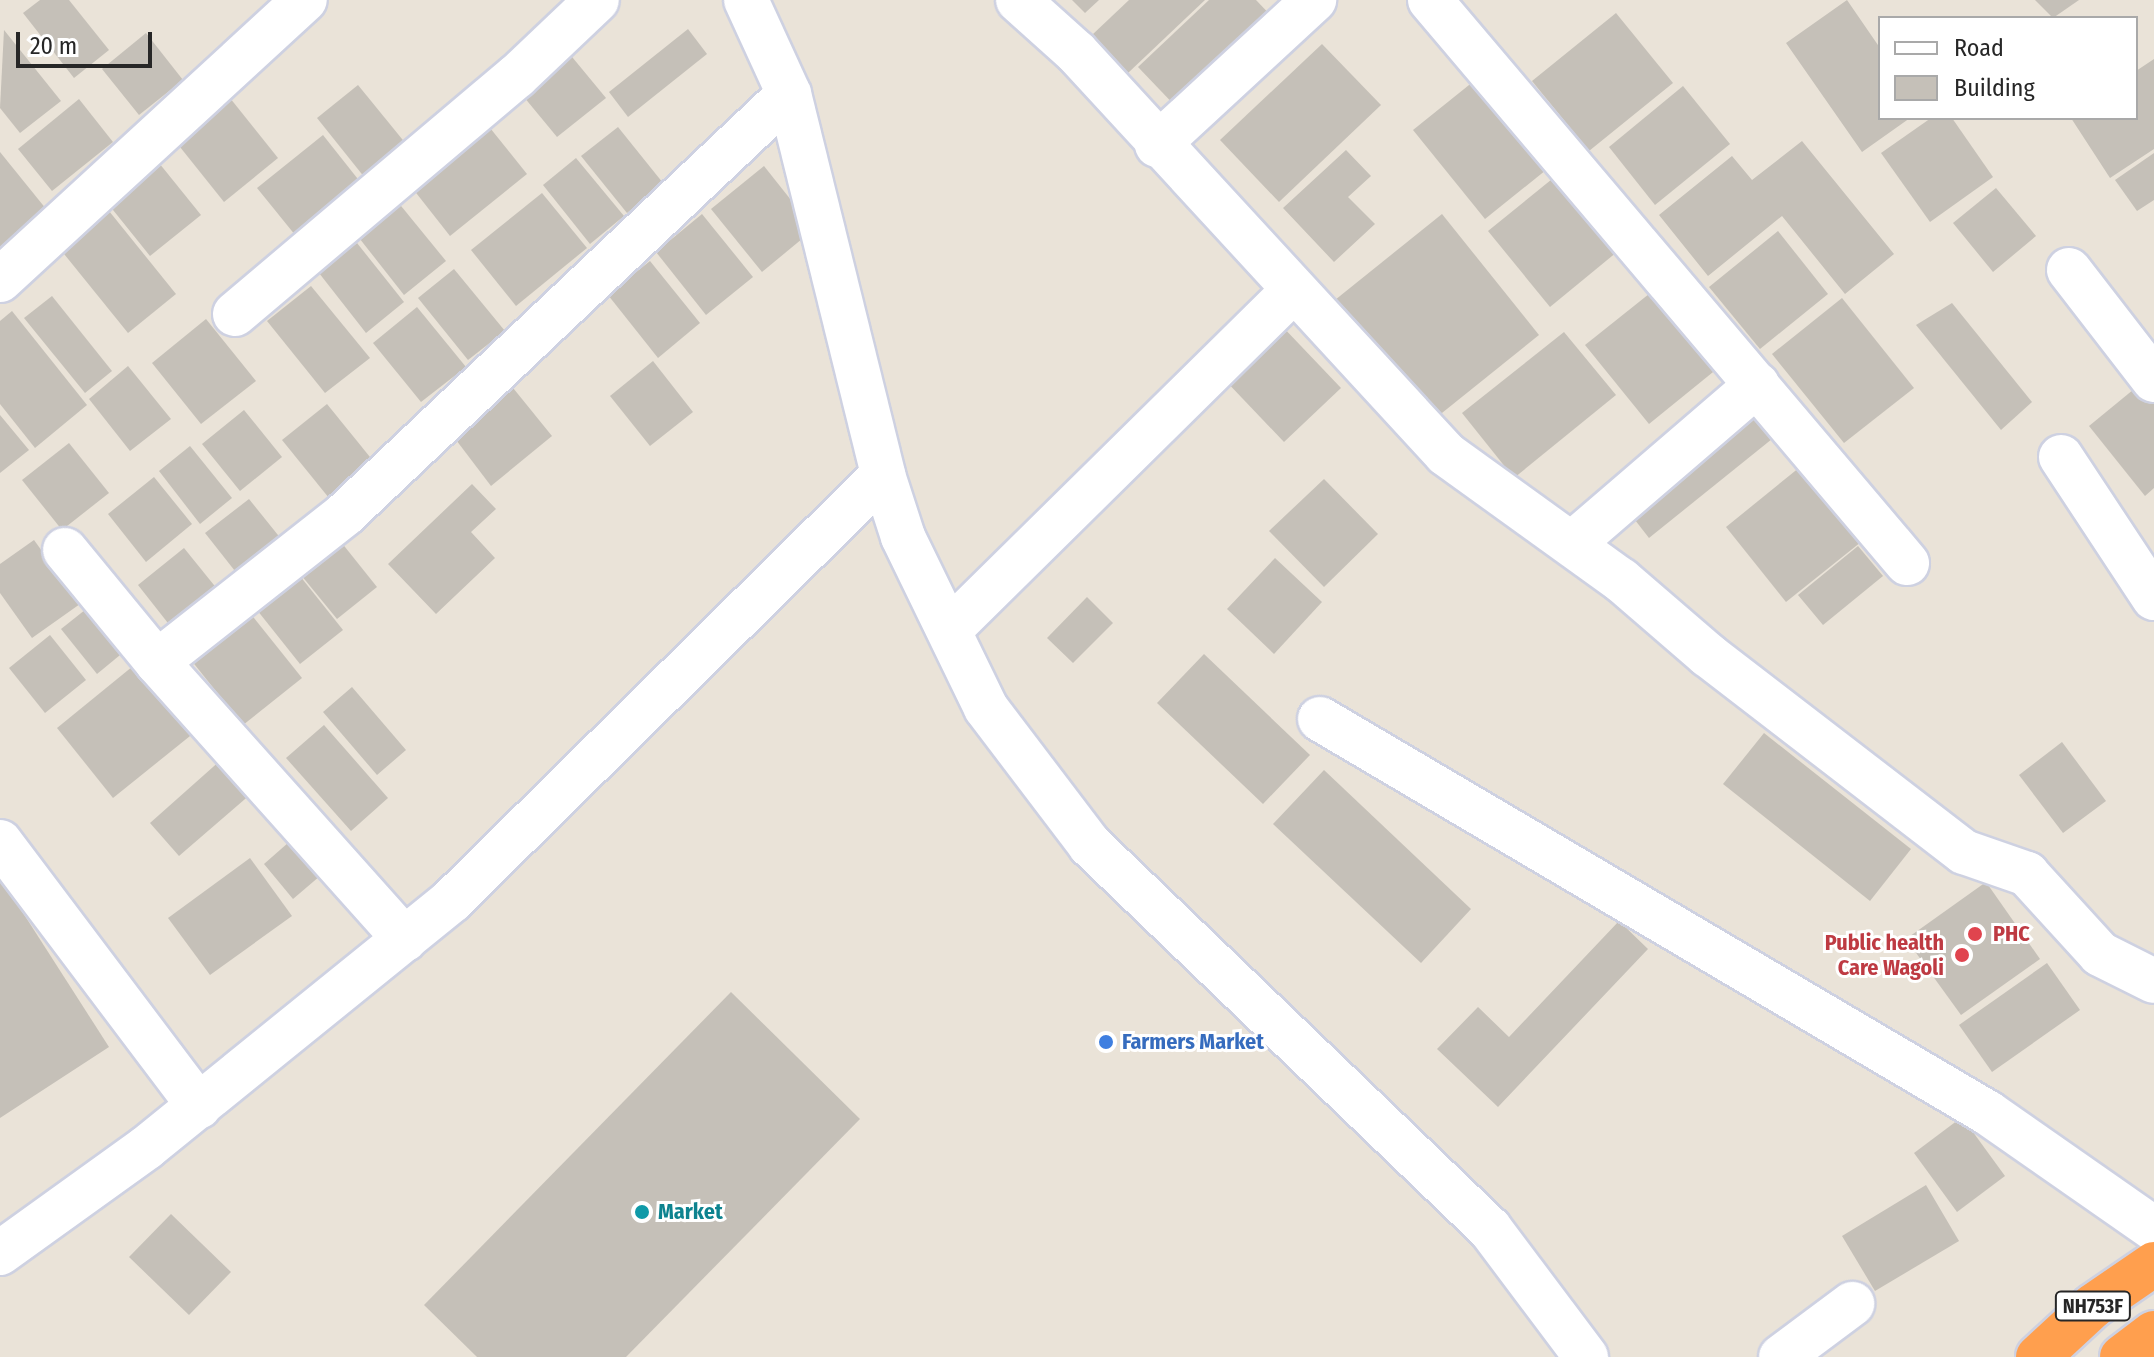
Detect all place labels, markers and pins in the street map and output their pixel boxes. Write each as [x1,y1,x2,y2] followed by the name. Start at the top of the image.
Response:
[1993,921,2030,947] place label: PHC
[1964,923,1986,945] marker: PHC
[1825,929,1944,980] place label: Public health Care Wagoli
[1951,944,1973,966] marker: Public health Care Wagoli
[1122,1029,1264,1055] place label: Farmers Market
[1097,1033,1115,1051] marker: Farmers Market
[658,1199,723,1225] place label: Market
[633,1203,651,1221] marker: Market

